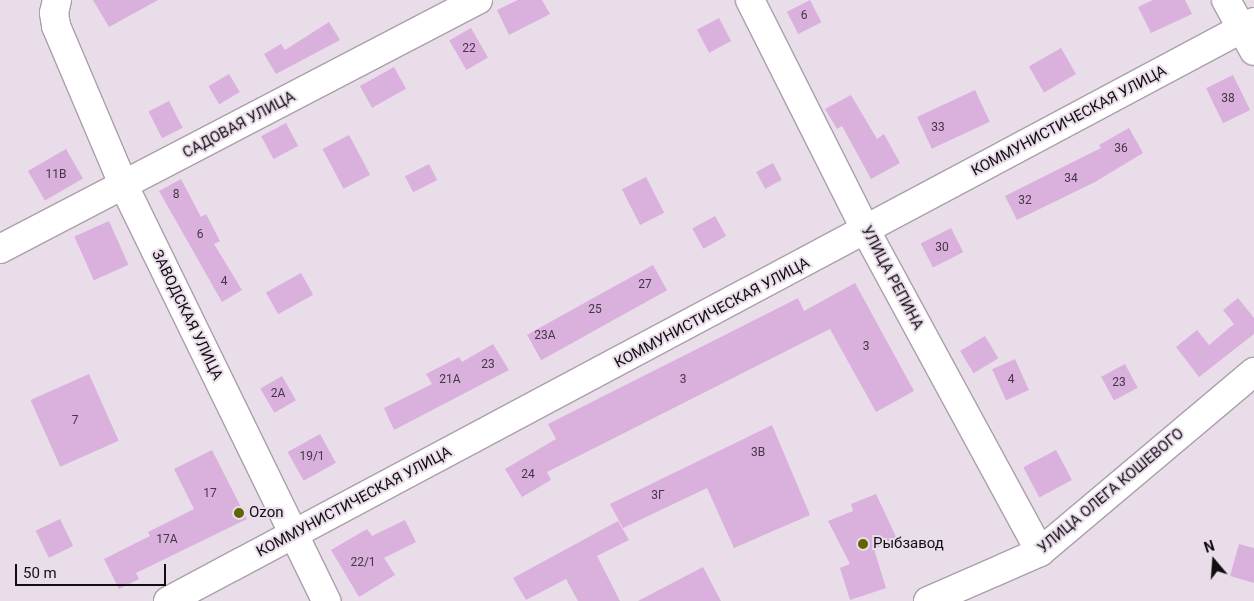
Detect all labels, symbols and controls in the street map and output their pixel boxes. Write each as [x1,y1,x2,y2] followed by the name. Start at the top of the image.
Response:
[801,9,807,23] house number: 6
[462,42,476,56] house number: 22
[968,62,1170,180] street label: КОММУНИСТИЧЕСКАЯ УЛИЦА
[180,88,298,162] street label: САДОВАЯ УЛИЦА
[1221,92,1235,106] house number: 38
[931,121,945,135] house number: 33
[1114,142,1128,156] house number: 36
[46,168,66,182] house number: 11В
[1064,172,1078,186] house number: 34
[173,188,179,202] house number: 8
[1018,194,1032,208] house number: 32
[857,223,927,333] street label: УЛИЦА РЕПИНА
[197,228,203,242] house number: 6
[935,241,949,255] house number: 30
[148,247,226,383] street label: ЗАВОДСКАЯ УЛИЦА
[611,254,813,372] street label: КОММУНИСТИЧЕСКАЯ УЛИЦА
[221,275,227,289] house number: 4
[638,278,652,292] house number: 27
[588,303,602,317] house number: 25
[534,329,556,343] house number: 23А
[863,340,869,354] house number: 3
[481,358,495,372] house number: 23
[439,373,461,387] house number: 21А
[680,373,686,387] house number: 3
[1008,373,1014,387] house number: 4
[1112,376,1126,390] house number: 23
[271,387,285,401] house number: 2А
[72,414,78,428] house number: 7
[1034,425,1188,557] street label: УЛИЦА ОЛЕГА КОШЕВОГО
[253,443,455,561] street label: КОММУНИСТИЧЕСКАЯ УЛИЦА
[751,446,765,460] house number: 3В
[299,450,325,464] house number: 19/1
[521,468,535,482] house number: 24
[203,487,217,501] house number: 17
[651,489,665,503] house number: 3Г
[249,504,283,522] place label: Ozon
[233,507,245,519] marker: Ozon
[156,533,178,547] house number: 17А
[873,535,944,553] place label: Рыбзавод
[1189,536,1239,586] north arrow
[857,538,869,550] marker: Рыбзавод
[1202,538,1217,556] text: N
[18,554,169,586] scale bar
[350,556,376,570] house number: 22/1
[23,564,57,582] text: 50 m

